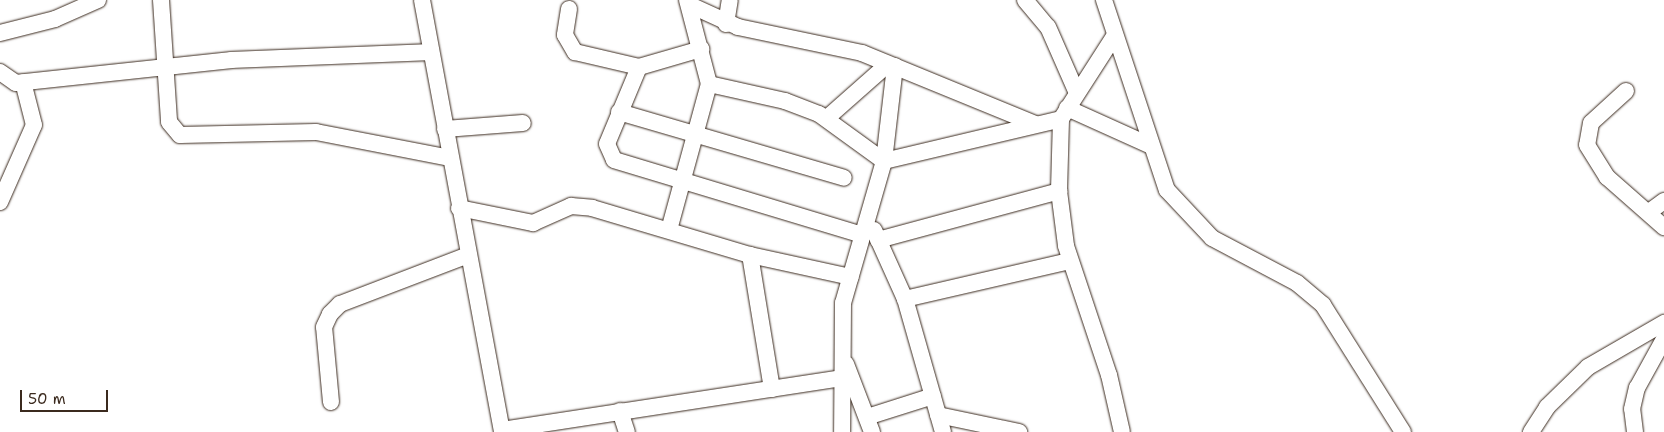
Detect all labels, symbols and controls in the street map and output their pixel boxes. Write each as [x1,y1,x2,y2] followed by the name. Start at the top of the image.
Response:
[22,380,110,412] scale bar
[28,389,66,409] text: 50 m

